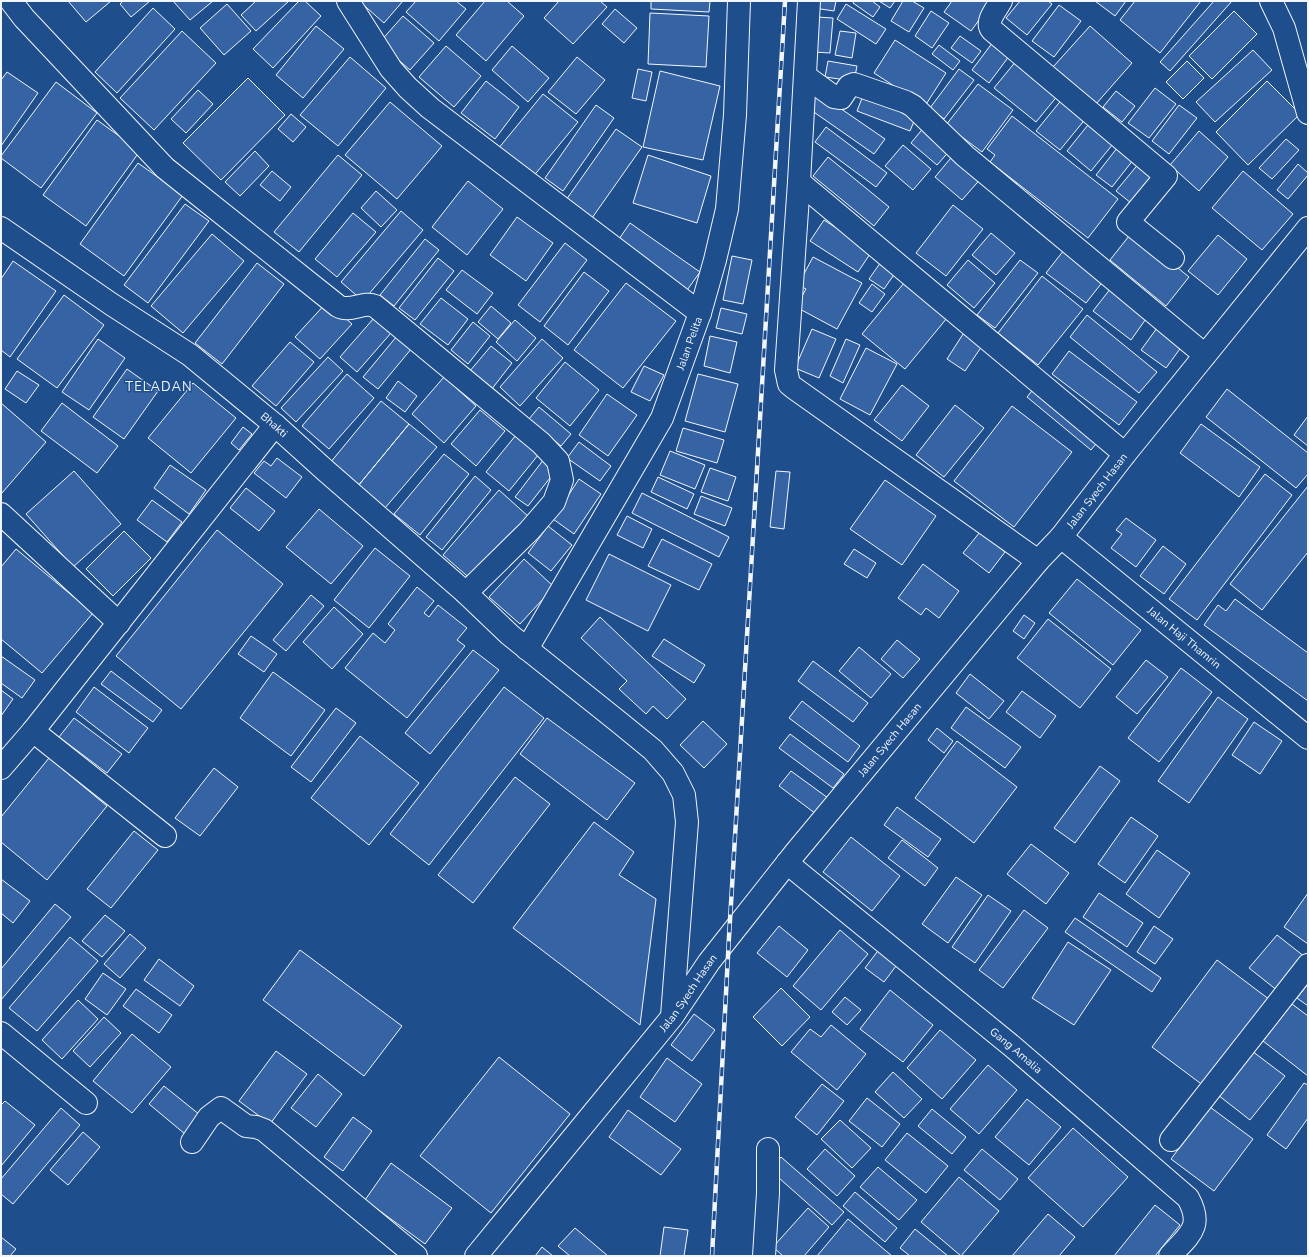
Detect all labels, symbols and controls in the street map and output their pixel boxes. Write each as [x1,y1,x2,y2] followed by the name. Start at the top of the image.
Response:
[673,315,706,373] street label: Jalan Pelita
[125,378,193,396] district label: TELADAN
[257,409,291,441] street label: Bhakti
[1063,450,1131,532] street label: Jalan Syech Hasan
[1143,603,1224,672] street label: Jalan Haji Thamrin
[854,700,925,780] street label: Jalan Syech Hasan
[655,951,720,1036] street label: Jalan Syech Hasan
[987,1024,1046,1077] street label: Gang Amalia

